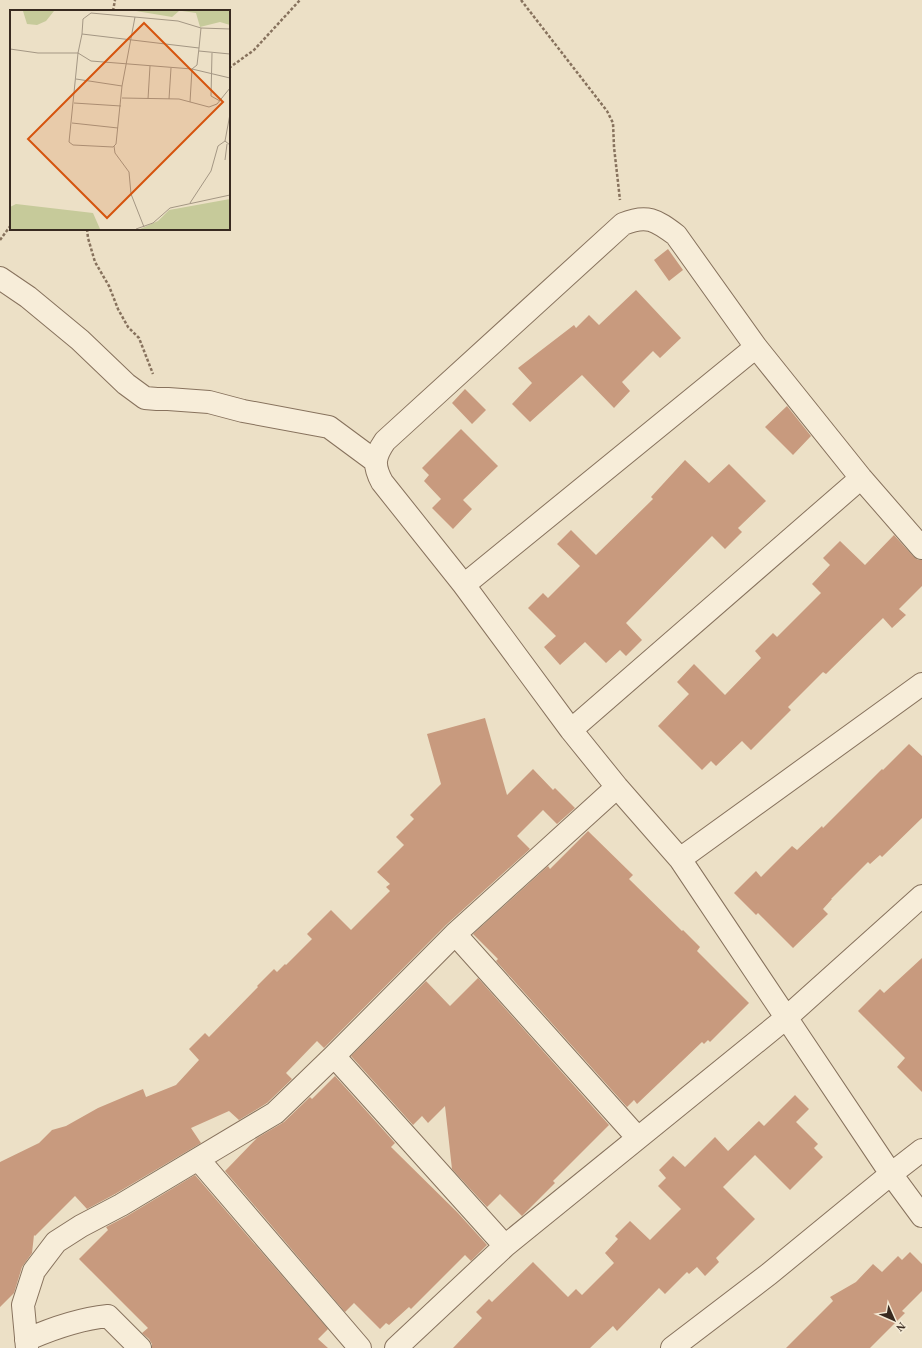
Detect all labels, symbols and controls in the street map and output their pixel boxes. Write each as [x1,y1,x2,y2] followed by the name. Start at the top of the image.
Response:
[10,10,230,230] inset map
[874,1300,914,1340] north arrow
[894,1320,908,1334] text: N

